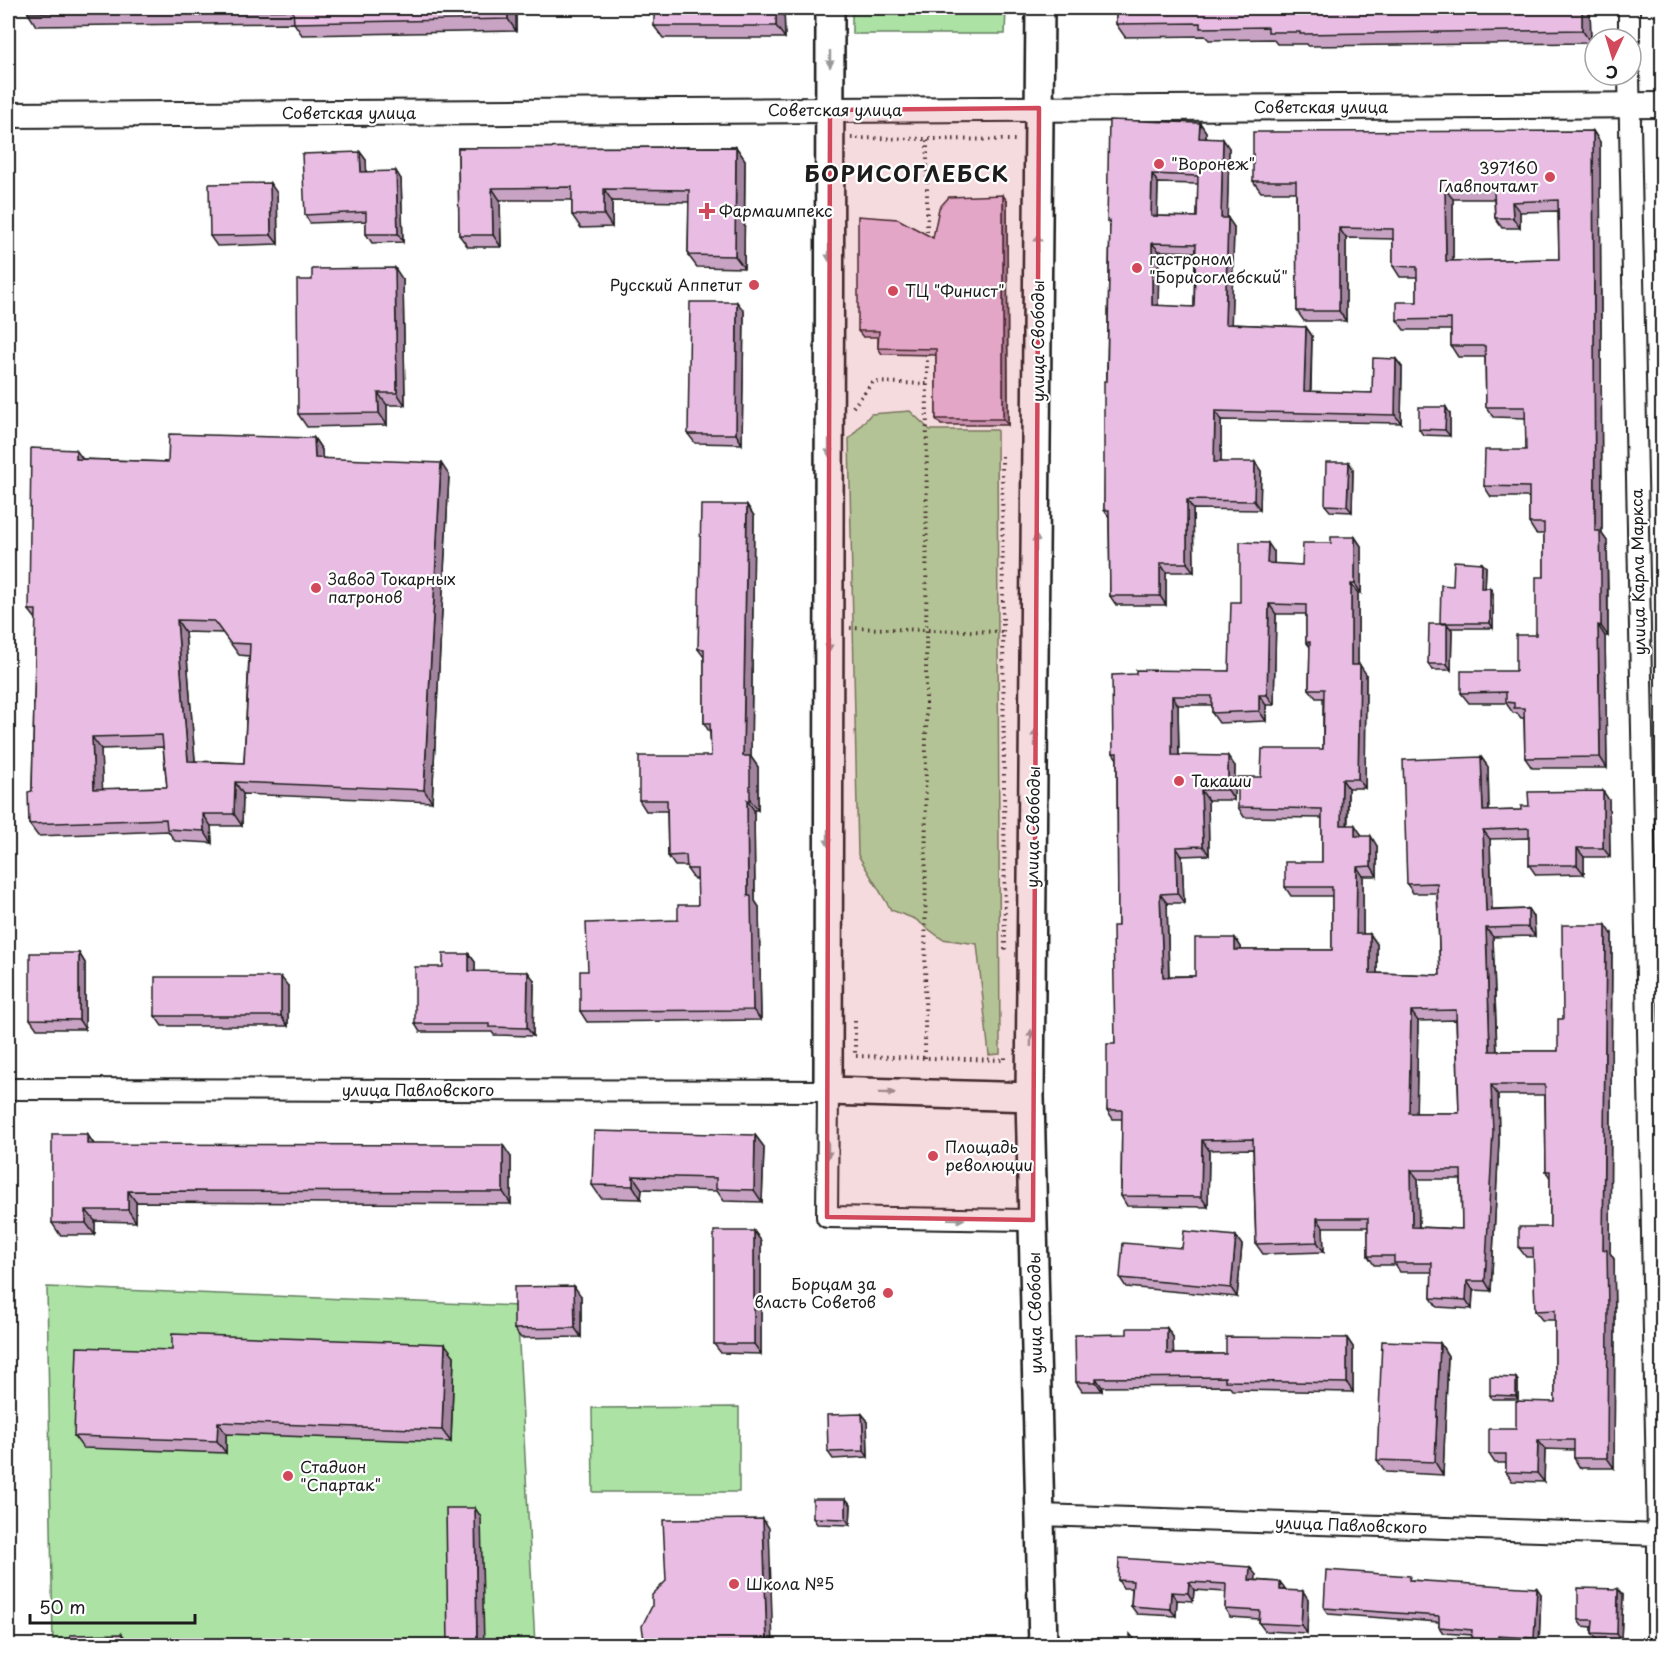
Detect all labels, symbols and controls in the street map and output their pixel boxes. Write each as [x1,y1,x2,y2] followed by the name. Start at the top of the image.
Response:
[1583,27,1643,87] north arrow
[825,49,835,68] one-way arrow
[1605,61,1619,85] text: С
[1254,94,1388,118] street label: Советская улица
[768,97,902,121] street label: Советская улица
[282,100,416,124] street label: Советская улица
[1171,151,1255,175] place label: "Воронеж"
[1438,155,1538,197] place label: 397160 Главпочтамт
[804,156,1010,189] district label: БОРИСОГЛЕБСК
[1152,157,1166,171] marker: "Воронеж"
[1543,170,1557,184] marker: 397160 Главпочтамт
[719,198,832,222] place label: Фармаимпекс
[700,204,714,218] marker: Фармаимпекс
[1033,234,1043,253] one-way arrow
[824,243,834,262] one-way arrow
[1149,246,1288,288] place label: гастроном "Борисоглебский"
[1130,261,1144,275] marker: гастроном "Борисоглебский"
[610,272,742,296] place label: Русский Аппетит
[747,278,761,292] marker: Русский Аппетит
[905,278,1005,302] place label: ТЦ "Финист"
[1025,280,1049,402] street label: улица Свободы
[886,284,900,298] marker: ТЦ "Финист"
[824,438,834,457] one-way arrow
[1624,488,1650,656] street label: улица Карла Маркса
[1031,534,1041,553] one-way arrow
[328,566,456,608] place label: Завод Токарных патронов
[309,581,323,595] marker: Завод Токарных патронов
[824,633,834,652] one-way arrow
[1030,729,1040,748] one-way arrow
[1019,766,1045,888] street label: улица Свободы
[1191,768,1252,792] place label: Такаши
[1172,774,1186,788] marker: Такаши
[823,828,833,847] one-way arrow
[1026,1029,1035,1048] one-way arrow
[342,1077,494,1101] street label: улица Павловского
[877,1088,896,1098] one-way arrow
[945,1134,1033,1176] place label: Площадь революции
[823,1140,833,1159] one-way arrow
[926,1149,940,1163] marker: Площадь революции
[946,1214,965,1224] one-way arrow
[1021,1252,1047,1374] street label: улица Свободы
[754,1271,876,1313] place label: Борцам за власть Советов
[881,1286,895,1300] marker: Борцам за власть Советов
[300,1454,381,1496] place label: Стадион "Спартак"
[281,1469,295,1483] marker: Стадион "Спартак"
[1274,1509,1428,1539] street label: улица Павловского
[746,1571,834,1595] place label: Школа №5
[727,1577,741,1591] marker: Школа №5
[30,1587,195,1625] scale bar
[39,1593,86,1620] text: 50 m

